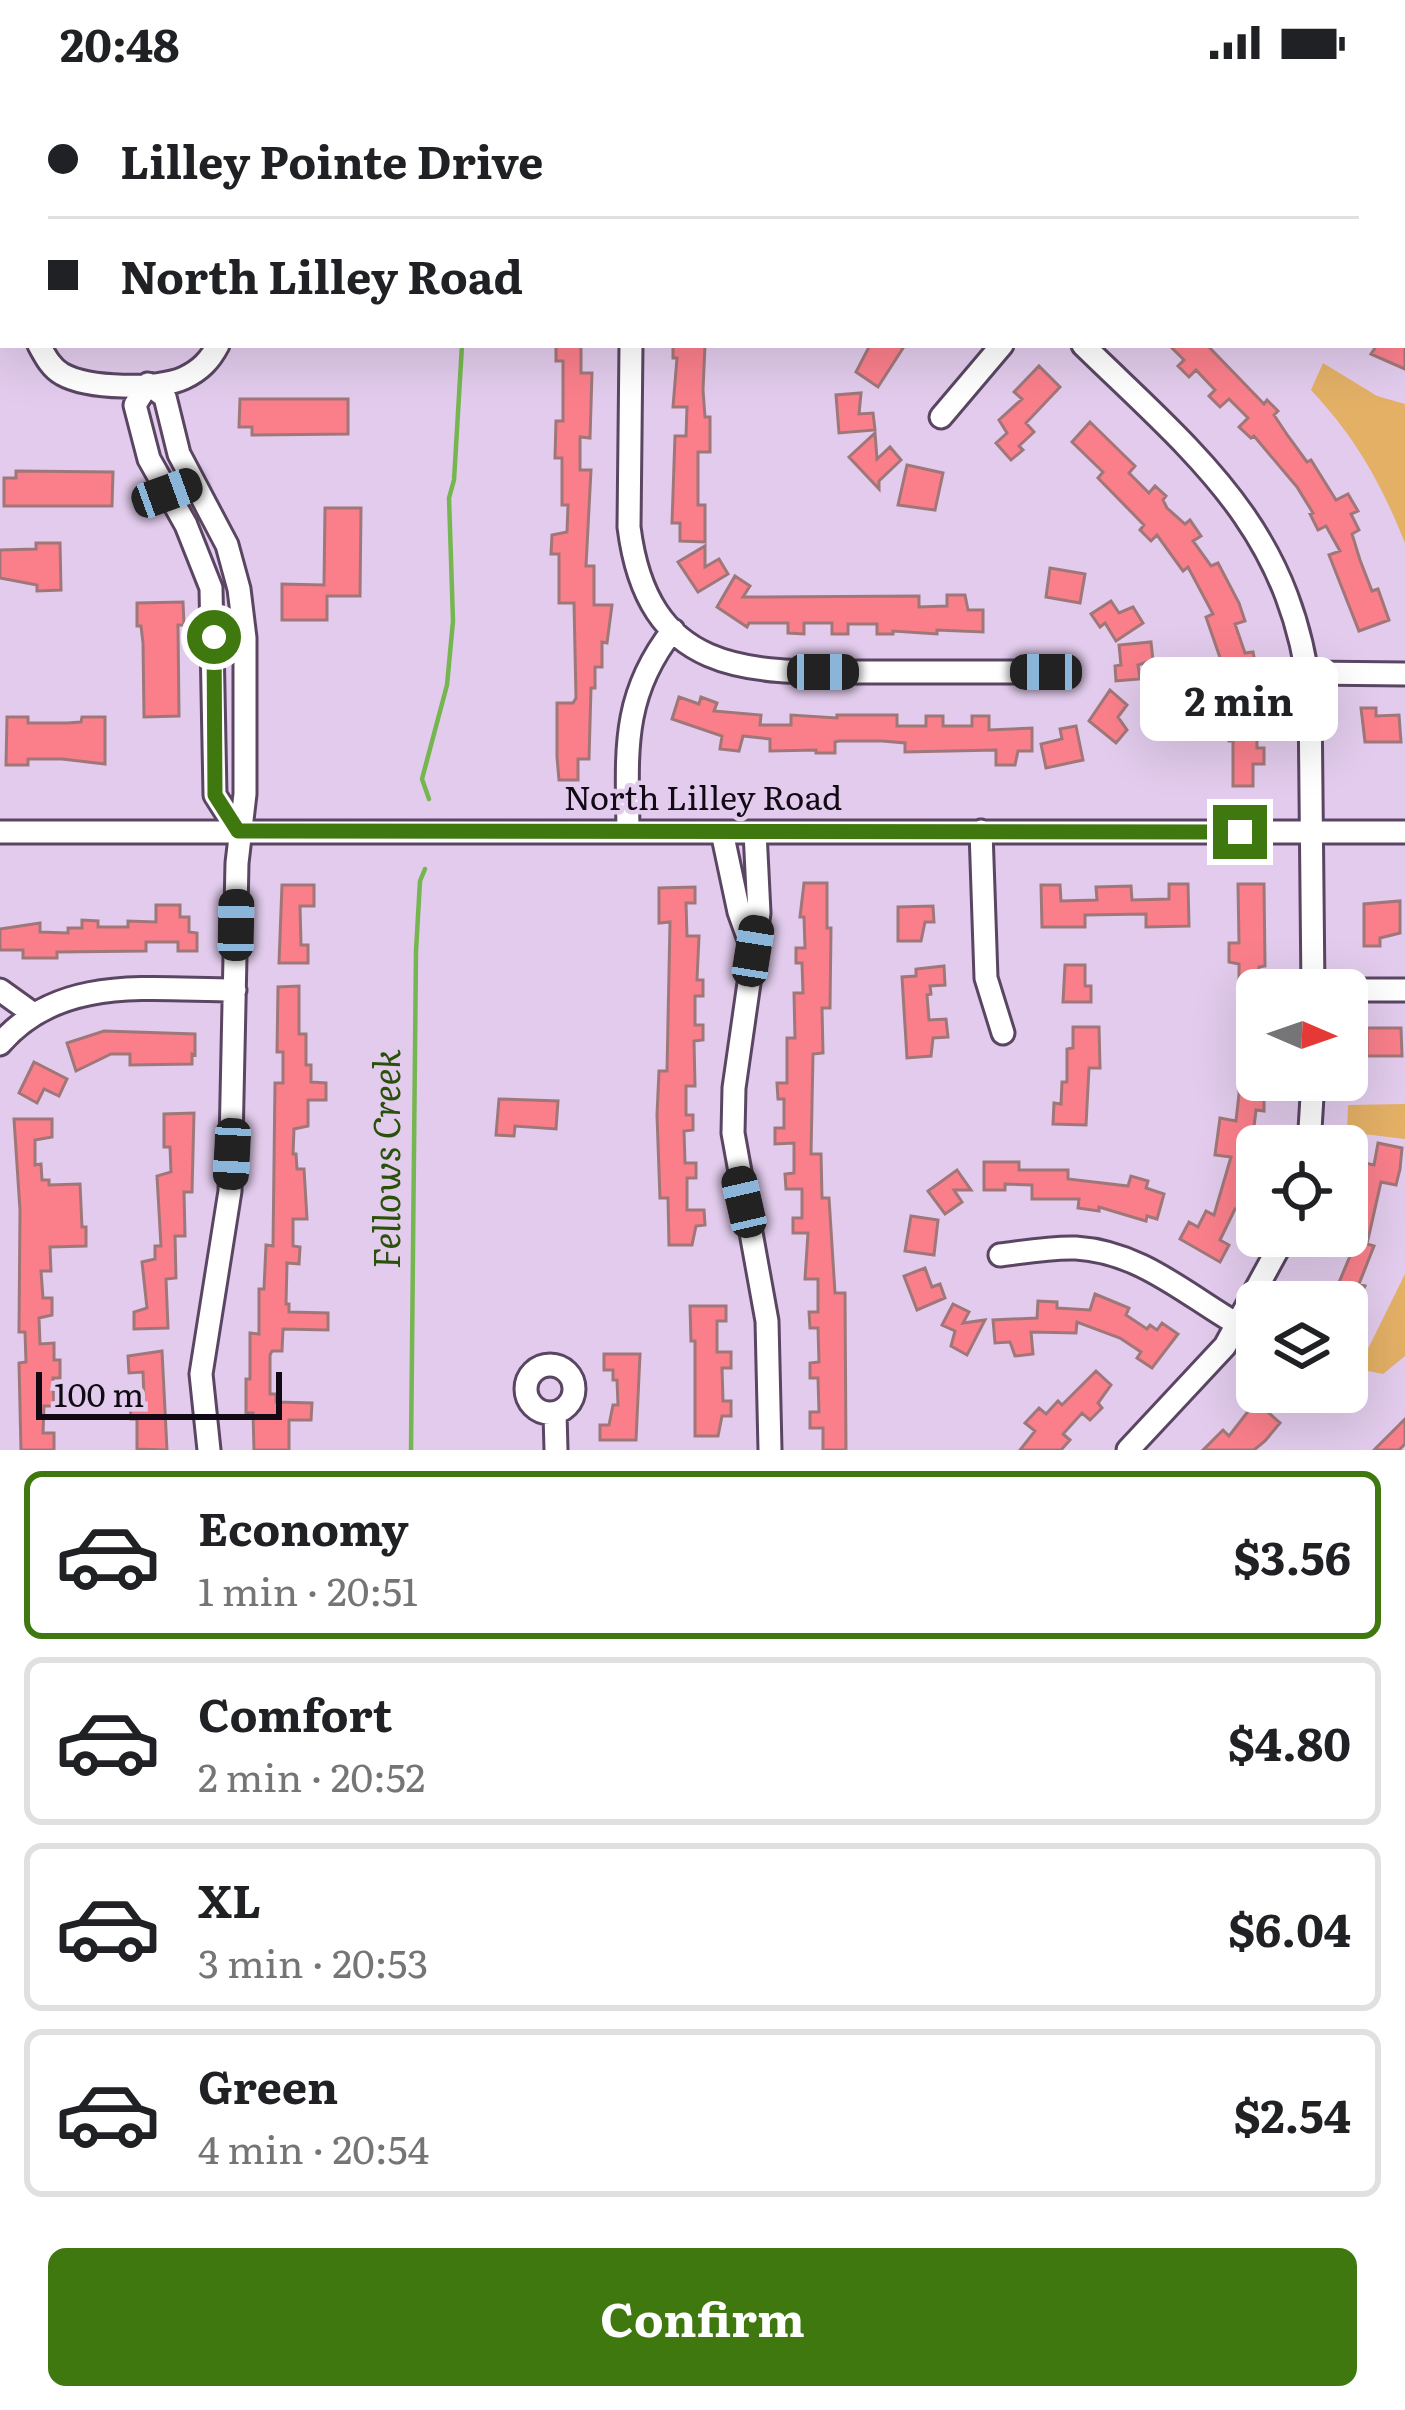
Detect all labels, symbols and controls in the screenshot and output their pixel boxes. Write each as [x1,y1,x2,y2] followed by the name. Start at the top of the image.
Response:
[60,9,180,76] text: 20:48
[120,126,543,193] text: Lilley Pointe Drive
[120,241,523,308] text: North Lilley Road
[127,464,207,522] car
[187,610,241,664] route start
[787,654,859,690] car
[1010,654,1082,690] car
[1141,658,1339,742] callout: 2 min
[1185,670,1293,728] text: 2 min
[564,771,842,820] street label: North Lilley Road
[1213,805,1267,859] route end
[217,889,255,961] car
[730,913,776,989] car
[1236,969,1368,1101] north arrow
[1236,969,1368,1413] map controls
[358,1049,411,1269] water label: Fellows Creek
[212,1117,252,1191] car
[1236,1125,1368,1257] button: locate
[718,1163,770,1241] car
[1236,1281,1368,1413] button: layers
[36,1366,282,1419] scale bar
[54,1368,144,1417] text: 100 m
[198,1493,409,1560] text: Economy
[54,1501,162,1609] icon: car
[1234,1522,1351,1589] text: $3.56
[198,1560,418,1618] text: 1 min · 20:51
[198,1679,392,1746] text: Comfort
[54,1687,162,1795] icon: car
[1228,1708,1351,1775] text: $4.80
[198,1746,425,1804] text: 2 min · 20:52
[198,1865,261,1932] text: XL
[54,1873,162,1981] icon: car
[1228,1894,1351,1961] text: $6.04
[198,1932,428,1990] text: 3 min · 20:53
[198,2051,338,2118] text: Green
[54,2059,162,2167] icon: car
[1234,2080,1351,2147] text: $2.54
[198,2118,429,2176] text: 4 min · 20:54
[48,2248,1357,2386] button: Confirm

